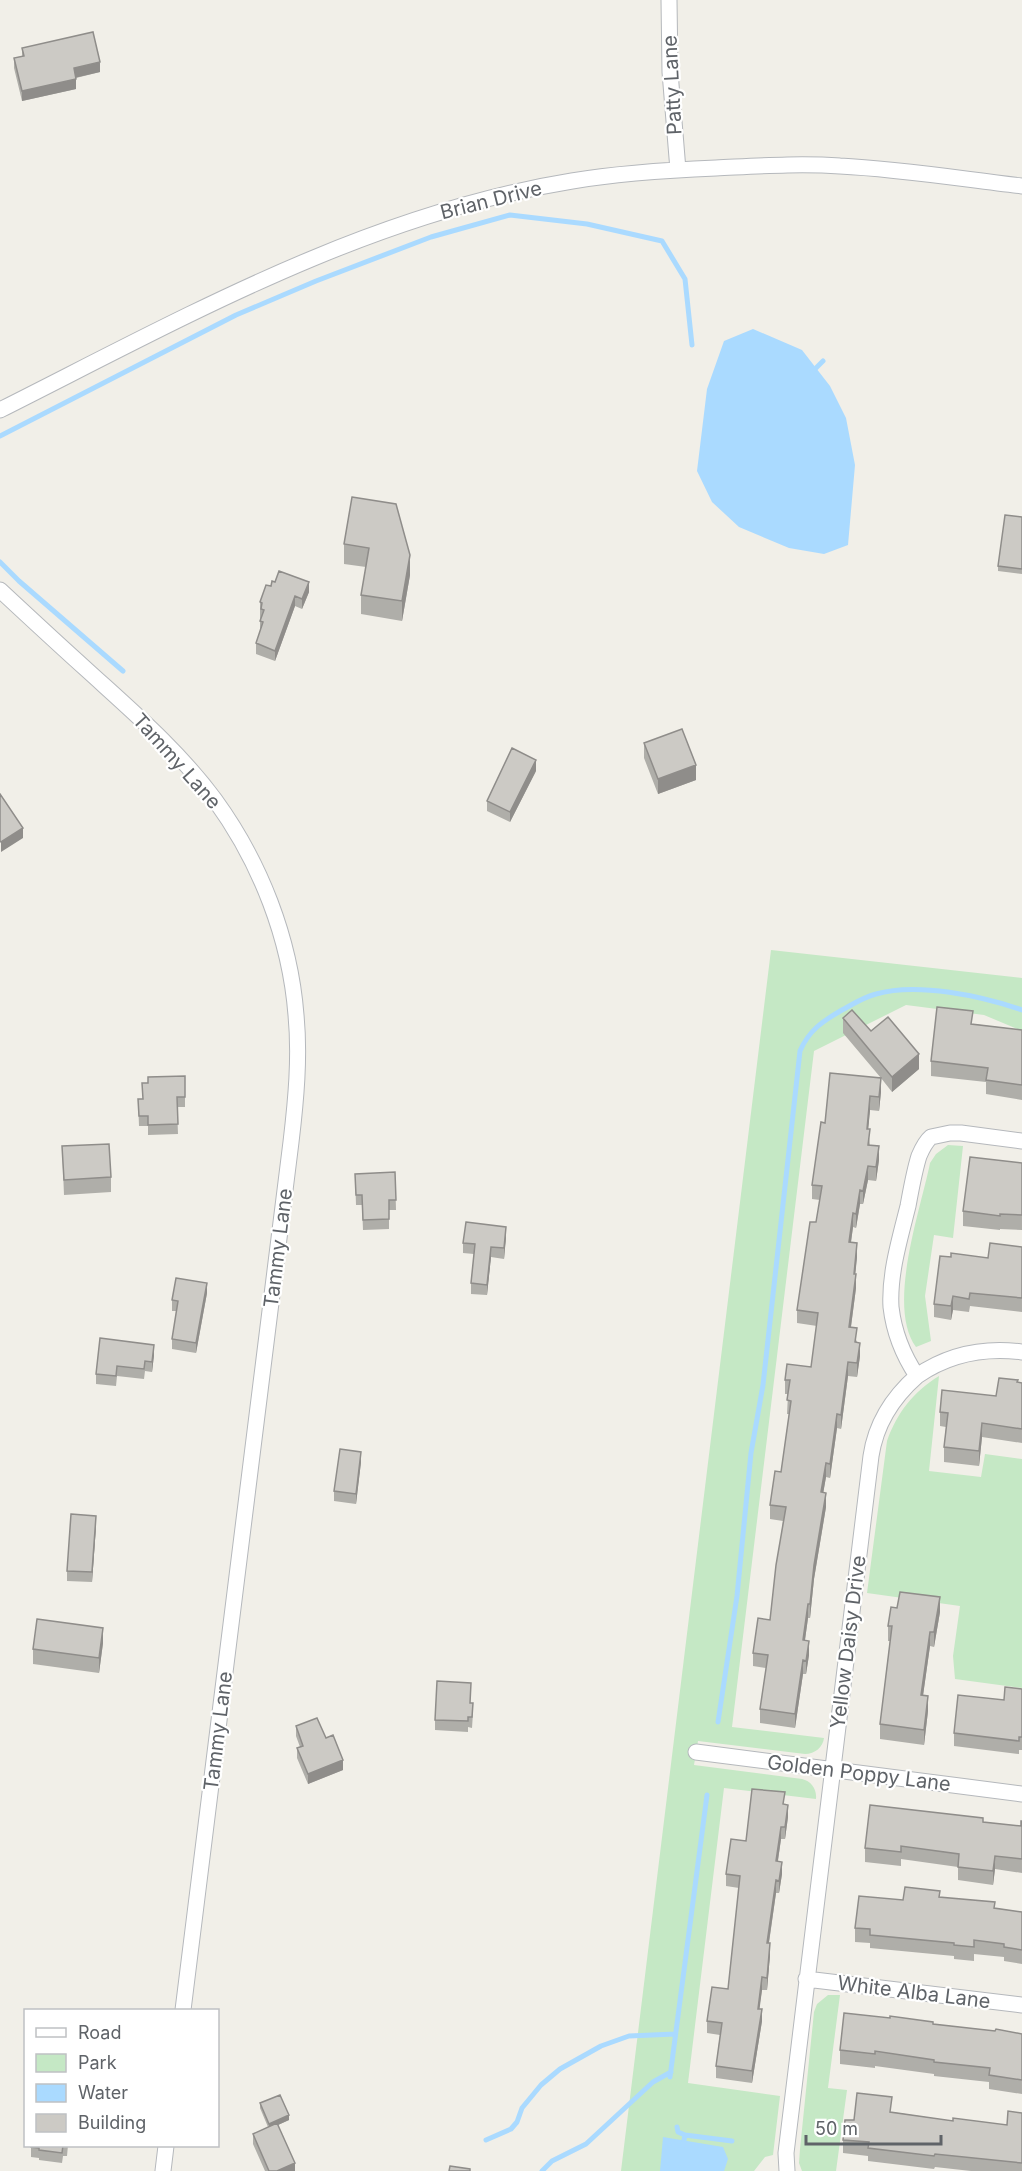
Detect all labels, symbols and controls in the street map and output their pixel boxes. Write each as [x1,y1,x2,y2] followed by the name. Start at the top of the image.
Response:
[657,35,687,135] street label: Patty Lane
[438,176,544,224] street label: Brian Drive
[128,708,226,814] street label: Tammy Lane
[259,1187,297,1309] street label: Tammy Lane
[825,1554,871,1730] street label: Yellow Daisy Drive
[199,1670,237,1792] street label: Tammy Lane
[766,1750,952,1796] street label: Golden Poppy Lane
[836,1971,992,2013] street label: White Alba Lane
[24,2009,219,2147] legend
[78,2022,121,2043] text: Road
[78,2052,117,2073] text: Park
[78,2082,128,2103] text: Water
[806,2108,941,2146] scale bar
[78,2112,146,2133] text: Building
[815,2118,858,2139] text: 50 m

